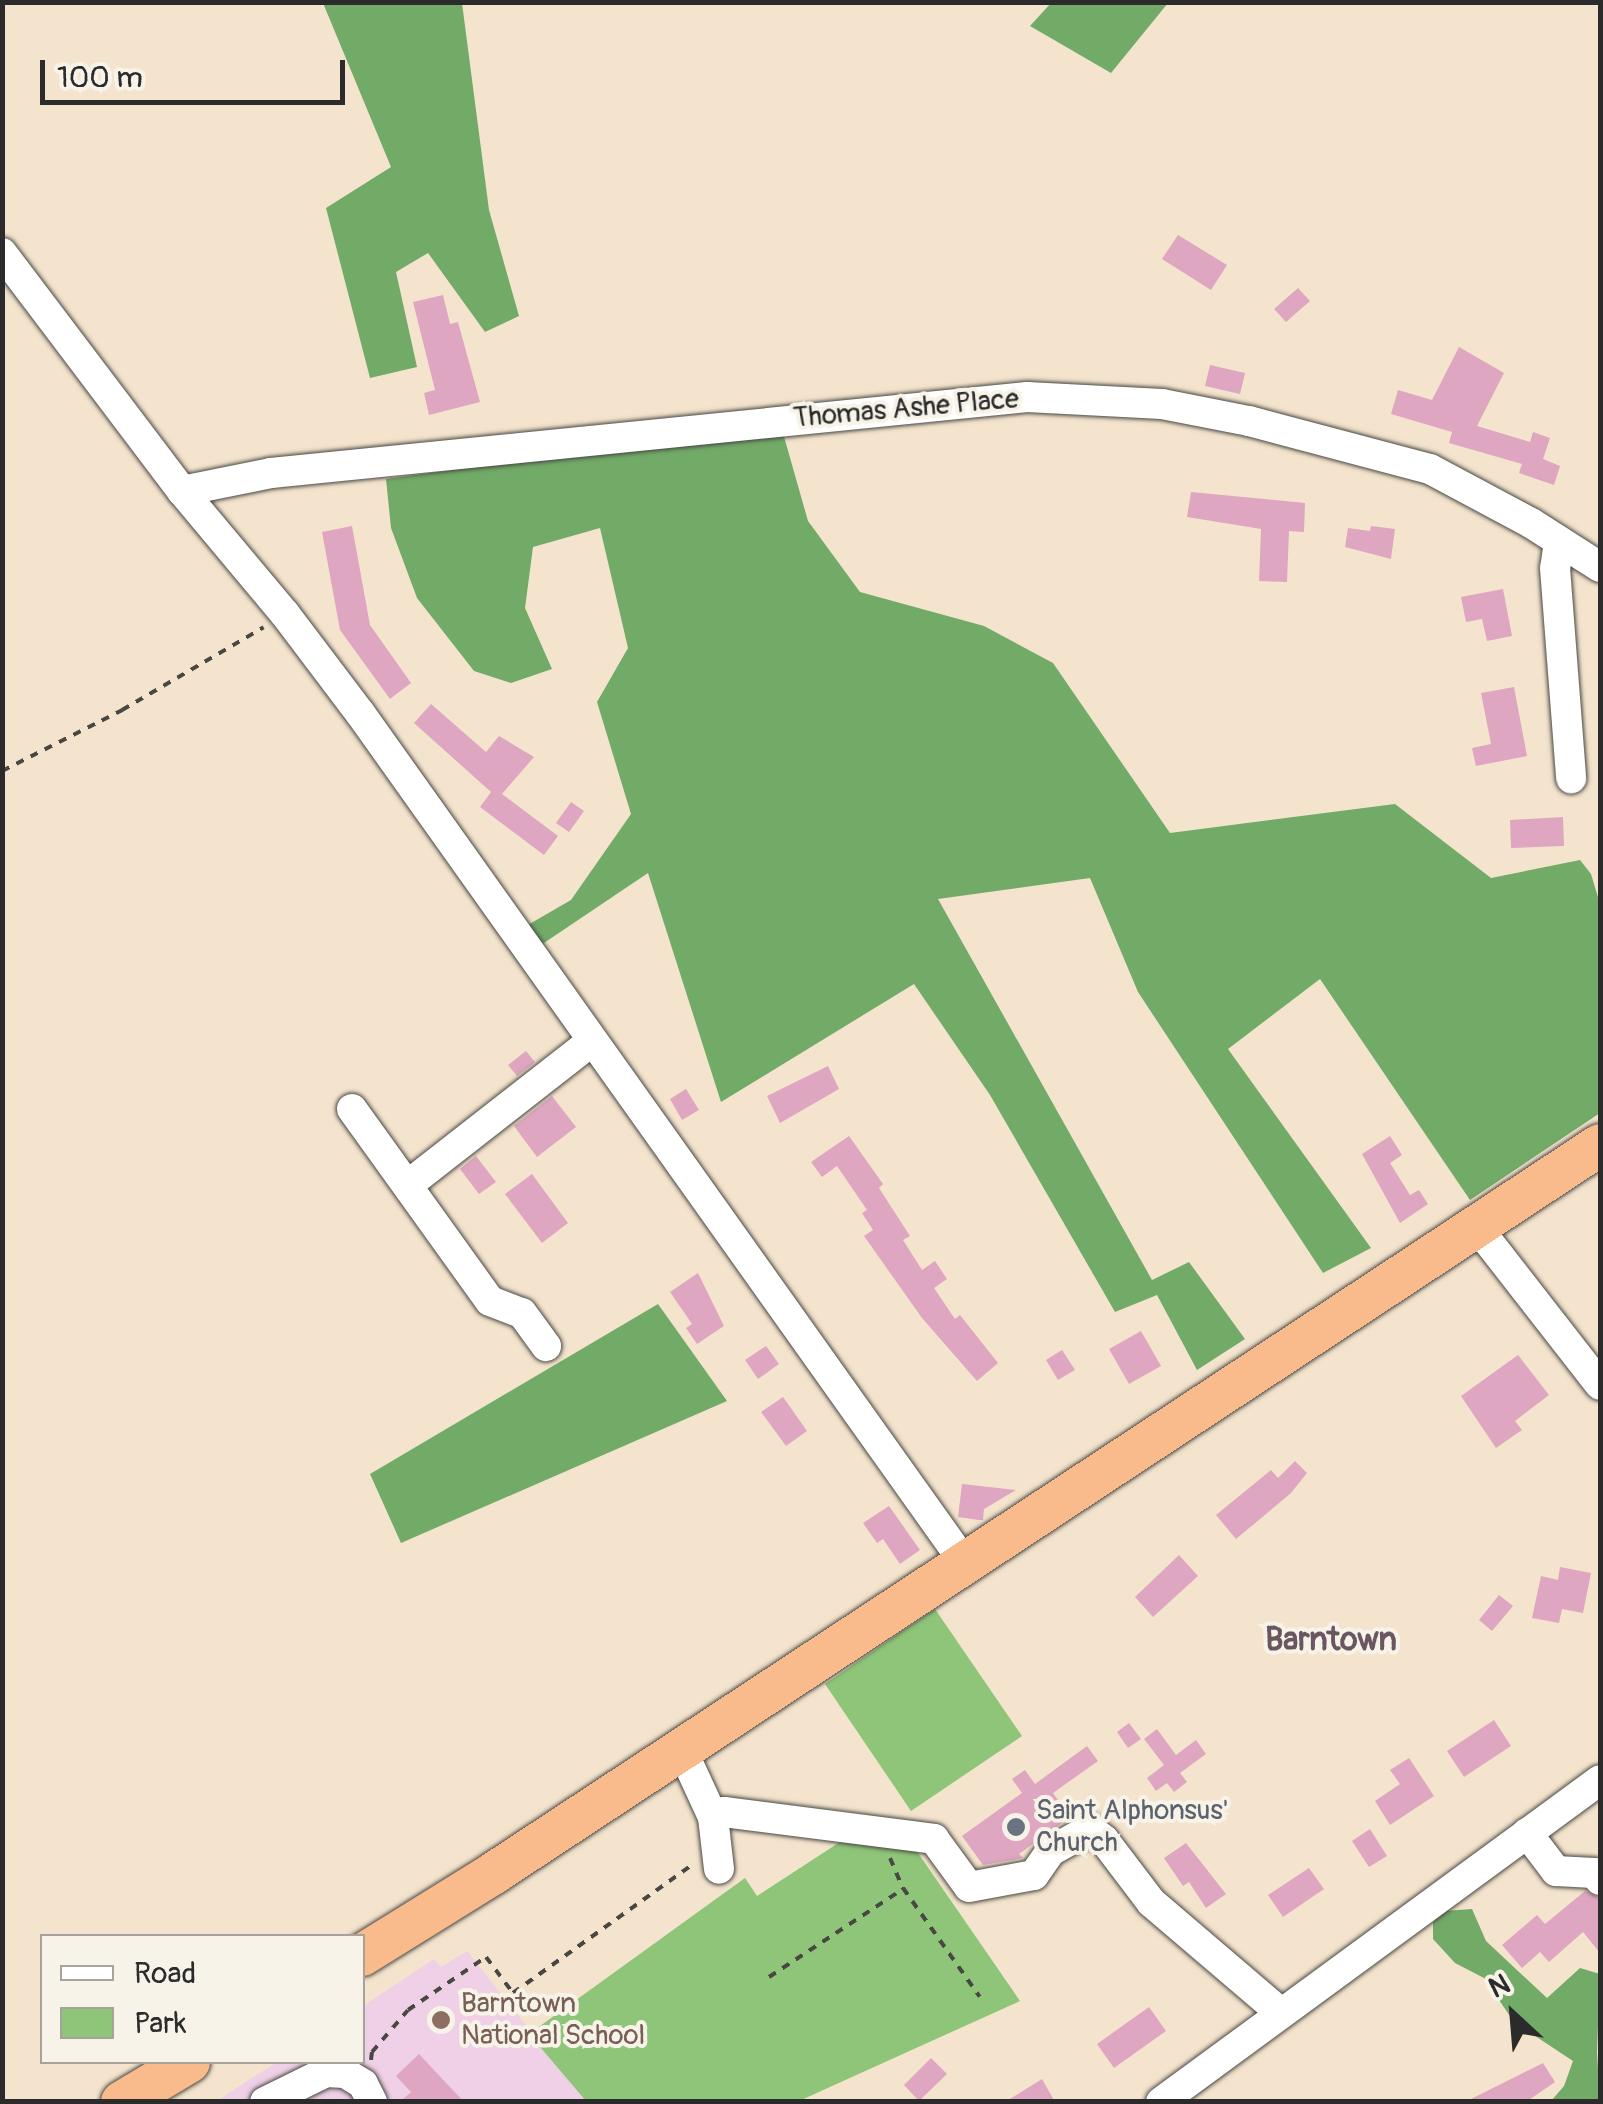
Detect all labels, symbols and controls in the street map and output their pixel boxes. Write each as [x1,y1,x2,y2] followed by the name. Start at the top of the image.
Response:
[45,40,350,102] scale bar
[57,59,143,96] text: 100 m
[792,382,1020,436] street label: Thomas Ashe Place
[1265,1621,1397,1659] district label: Barntown
[1036,1794,1228,1860] place label: Saint Alphonsus' Church
[1005,1816,1027,1838] marker: Saint Alphonsus' Church
[40,1934,365,2064] legend
[134,1955,196,1992] text: Road
[1463,1964,1563,2064] north arrow
[1483,1967,1516,2006] text: N
[461,1987,645,2053] place label: Barntown National School
[134,2005,187,2042] text: Park
[430,2009,452,2031] marker: Barntown National School

